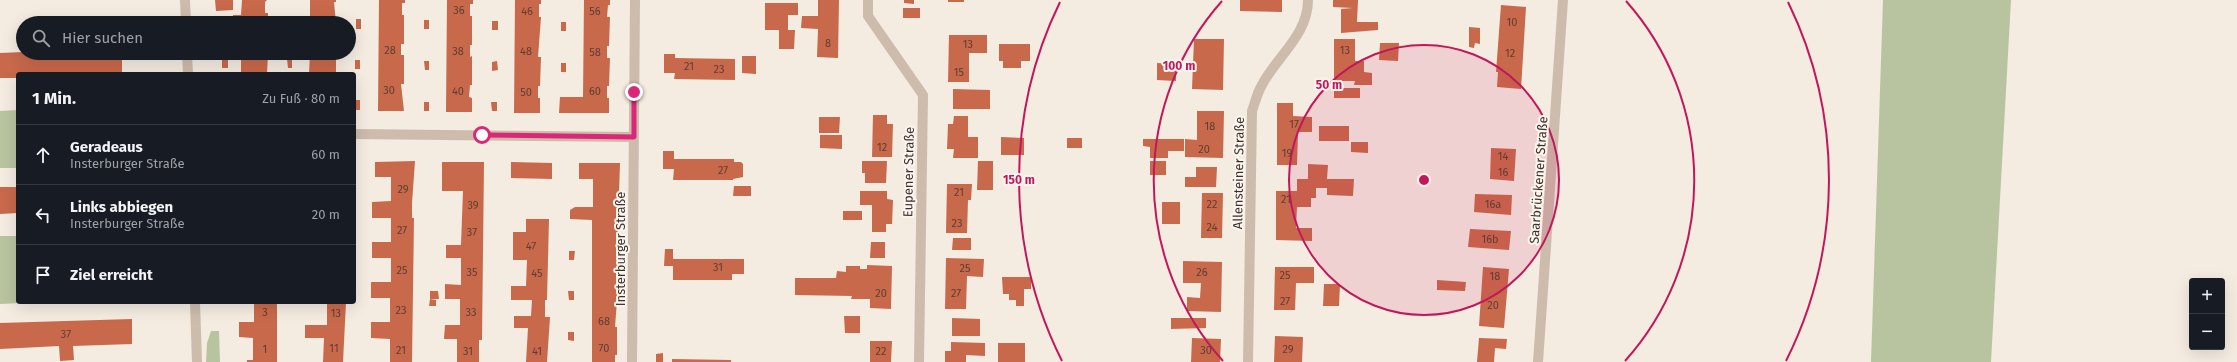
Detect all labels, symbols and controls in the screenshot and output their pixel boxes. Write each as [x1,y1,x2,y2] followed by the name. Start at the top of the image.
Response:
[453,4,465,17] house number: 36
[521,5,533,18] house number: 46
[589,5,601,18] house number: 56
[16,16,356,60] search box
[1507,16,1517,29] house number: 10
[30,27,52,49] icon: search
[62,29,143,47] text: Hier suchen
[825,37,831,50] house number: 8
[963,38,973,51] house number: 13
[384,44,396,57] house number: 28
[1340,44,1350,57] house number: 13
[452,45,464,58] house number: 38
[520,45,532,58] house number: 48
[589,46,601,59] house number: 58
[1505,47,1515,60] house number: 12
[1163,59,1195,73] text: 100 m
[684,60,694,73] house number: 21
[714,63,724,76] house number: 23
[954,66,965,79] house number: 15
[1316,78,1342,92] text: 50 m
[625,83,643,101] route end
[383,84,395,97] house number: 30
[452,85,464,98] house number: 40
[589,85,601,98] house number: 60
[520,86,532,99] house number: 50
[32,88,76,109] text: 1 Min.
[262,91,340,106] text: Zu Fuß · 80 m
[1527,116,1550,244] street label: Saarbrückener Straße
[1230,117,1247,229] street label: Allensteiner Straße
[1289,118,1299,131] house number: 17
[1205,120,1215,133] house number: 18
[473,126,491,144] route start
[900,127,917,217] street label: Eupener Straße
[70,138,143,156] text: Geradeaus
[877,141,887,154] house number: 12
[1198,143,1210,156] house number: 20
[32,144,54,166] icon: ahead
[311,147,340,162] text: 60 m
[1282,147,1292,160] house number: 19
[1498,150,1508,163] house number: 14
[70,156,185,171] text: Insterburger Straße
[718,164,728,177] house number: 27
[1498,166,1508,179] house number: 16
[1003,173,1035,187] text: 150 m
[1417,173,1431,187] centre of rings
[397,183,409,196] house number: 29
[954,186,964,199] house number: 21
[613,192,628,306] street label: Insterburger Straße
[1281,193,1291,206] house number: 21
[70,198,173,216] text: Links abbiegen
[1207,198,1217,211] house number: 22
[1485,198,1501,211] house number: 16a
[467,199,479,212] house number: 39
[32,204,54,226] icon: left
[312,207,340,222] text: 20 m
[70,216,185,231] text: Insterburger Straße
[952,217,962,230] house number: 23
[1207,221,1218,234] house number: 24
[397,224,407,237] house number: 27
[467,226,477,239] house number: 37
[1481,233,1499,246] house number: 16b
[526,240,536,253] house number: 47
[713,261,723,274] house number: 31
[960,262,971,275] house number: 25
[32,264,54,286] icon: arrive
[397,264,408,277] house number: 25
[70,266,153,284] text: Ziel erreicht
[467,266,478,279] house number: 35
[1196,266,1208,279] house number: 26
[531,267,543,280] house number: 45
[1280,269,1291,282] house number: 25
[1490,270,1500,283] house number: 18
[2189,278,2225,350] map controls
[2189,278,2225,314] button: +
[875,287,887,300] house number: 20
[951,287,961,300] house number: 27
[1280,295,1290,308] house number: 27
[1487,299,1499,312] house number: 20
[396,304,406,317] house number: 23
[262,306,268,319] house number: 3
[466,306,476,319] house number: 33
[331,307,341,320] house number: 13
[2189,314,2225,350] button: −
[598,315,610,328] house number: 68
[61,328,71,341] house number: 37
[329,342,339,355] house number: 11
[599,342,609,355] house number: 70
[263,343,267,356] house number: 1
[1282,343,1294,356] house number: 29
[396,344,406,357] house number: 21
[1200,344,1212,357] house number: 30
[463,345,473,358] house number: 31
[532,345,542,358] house number: 41
[876,345,886,358] house number: 22

